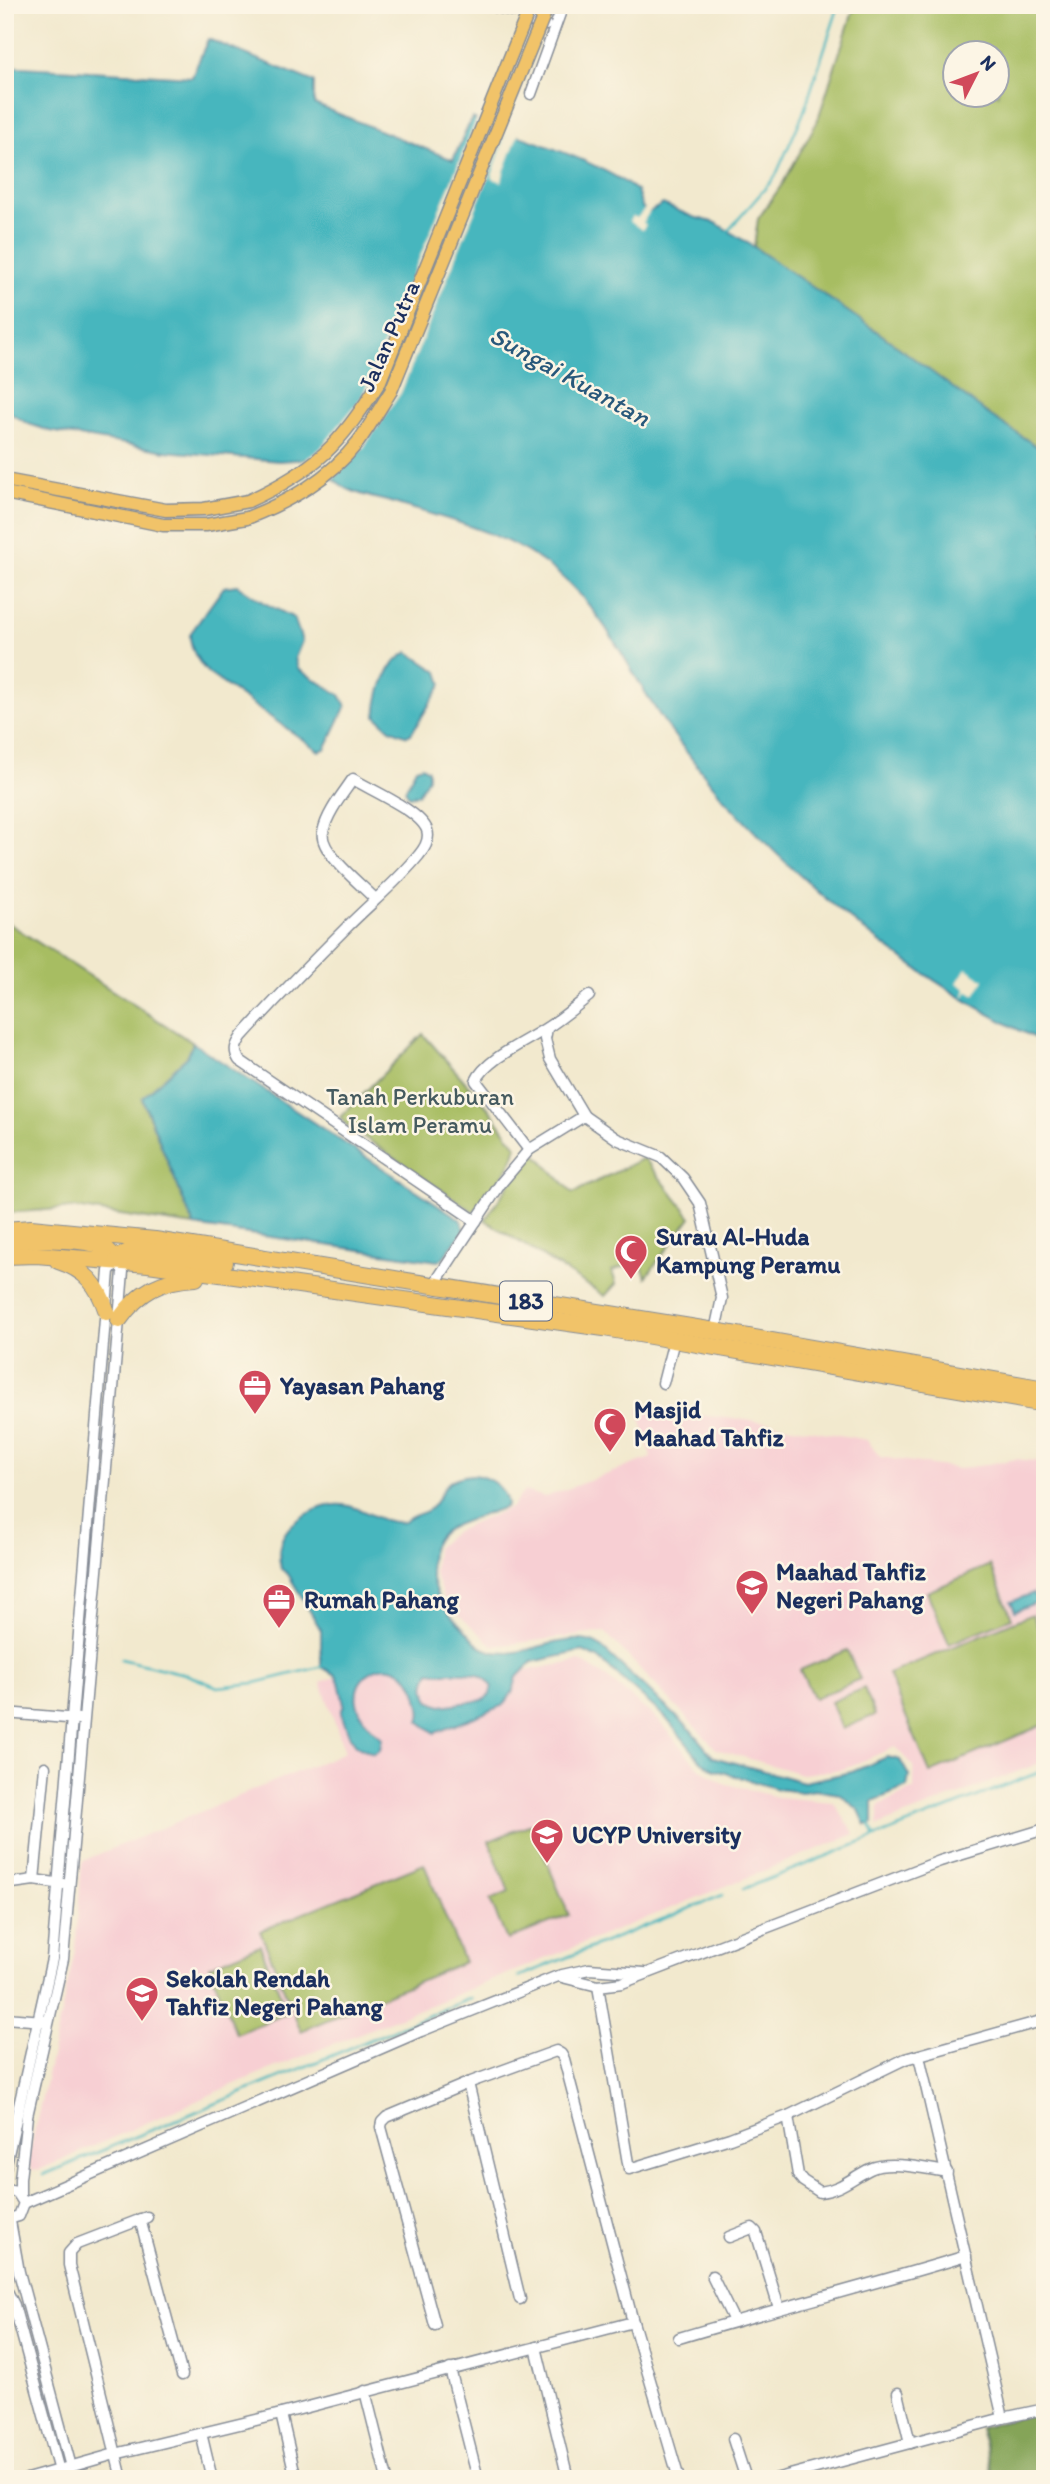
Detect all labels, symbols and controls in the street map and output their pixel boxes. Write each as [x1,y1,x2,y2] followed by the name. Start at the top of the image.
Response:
[942,38,1012,108] north arrow
[975,50,1001,75] text: N
[351,275,426,396] street label: Jalan Putra
[484,319,656,433] water label: Sungai Kuantan
[326,1082,515,1139] park label: Tanah Perkuburan Islam Peramu
[656,1222,841,1280] place label: Surau Al-Huda Kampung Peramu
[612,1232,650,1281] mosque icon: Surau Al-Huda Kampung Peramu
[500,1282,552,1320] road number: 183
[236,1367,274,1416] office icon: Yayasan Pahang
[279,1371,445,1401] place label: Yayasan Pahang
[634,1395,784,1452] place label: Masjid Maahad Tahfiz
[591,1405,629,1454] mosque icon: Masjid Maahad Tahfiz
[776,1557,926,1615] place label: Maahad Tahfiz Negeri Pahang
[733,1567,771,1616] school or university icon: Maahad Tahfiz Negeri Pahang
[260,1581,298,1630] office icon: Rumah Pahang
[304,1585,459,1615] place label: Rumah Pahang
[528,1816,566,1865] school or university icon: UCYP University
[572,1820,742,1850] place label: UCYP University
[165,1964,383,2022] place label: Sekolah Rendah Tahfiz Negeri Pahang
[123,1974,161,2023] school or university icon: Sekolah Rendah Tahfiz Negeri Pahang

